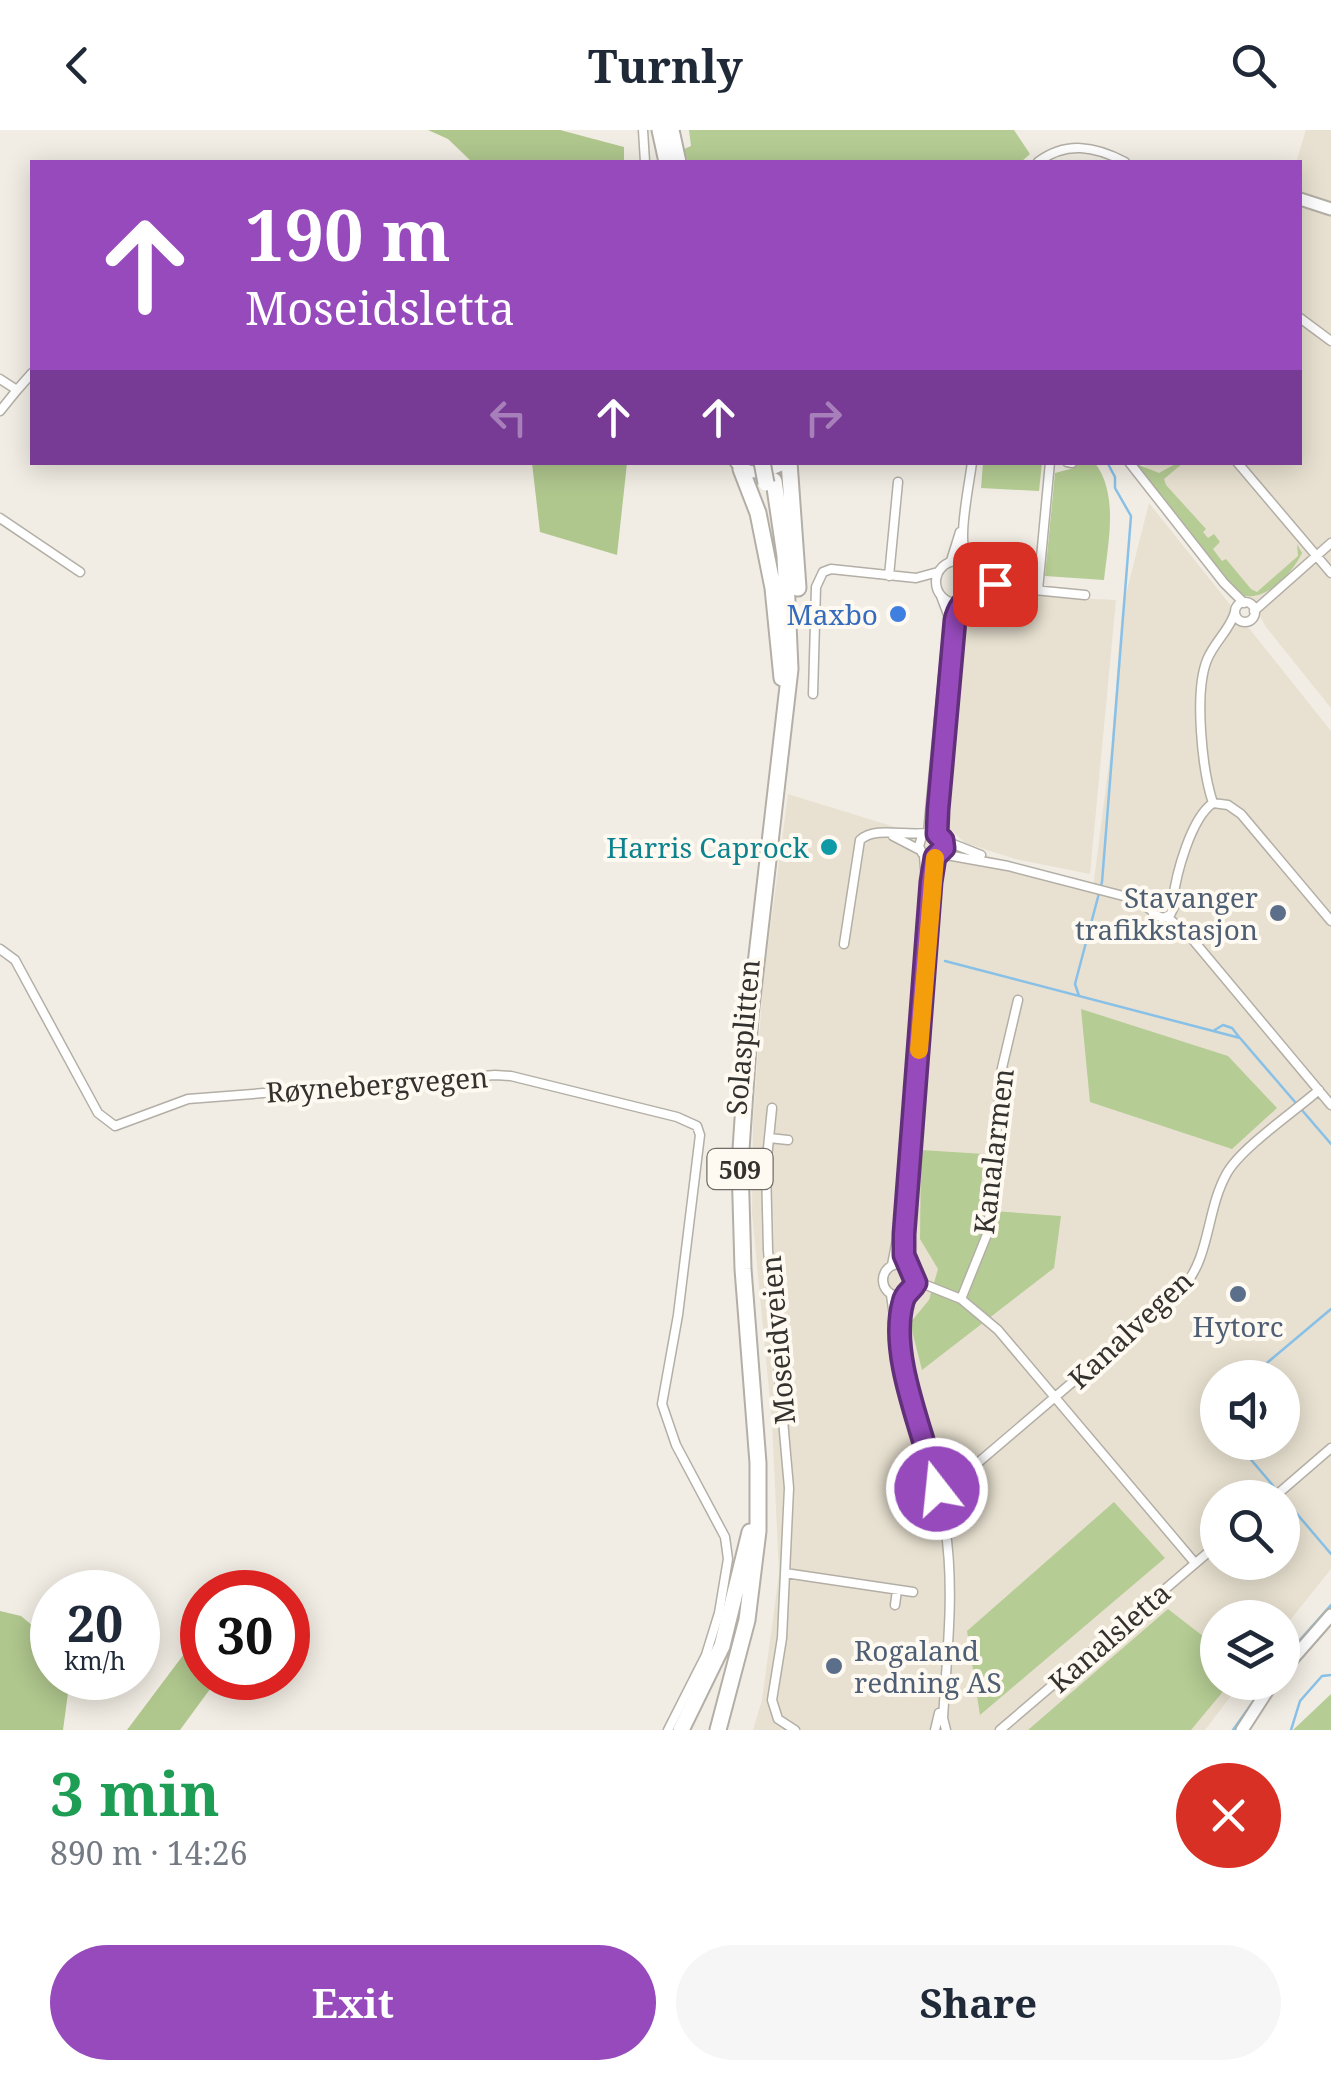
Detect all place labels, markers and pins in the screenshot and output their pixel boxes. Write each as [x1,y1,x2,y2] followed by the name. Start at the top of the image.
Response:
[953,542,1038,627] pin
[786,595,878,633] place label: Maxbo
[887,603,909,625] marker: Maxbo
[606,828,810,866] place label: Harris Caprock
[818,836,840,858] marker: Harris Caprock
[1075,878,1258,948] place label: Stavanger trafikkstasjon
[1267,902,1289,924] marker: Stavanger trafikkstasjon
[1227,1283,1249,1305] marker: Hytorc
[1192,1307,1284,1345] place label: Hytorc
[854,1631,1002,1701] place label: Rogaland redning AS
[823,1655,845,1677] marker: Rogaland redning AS

